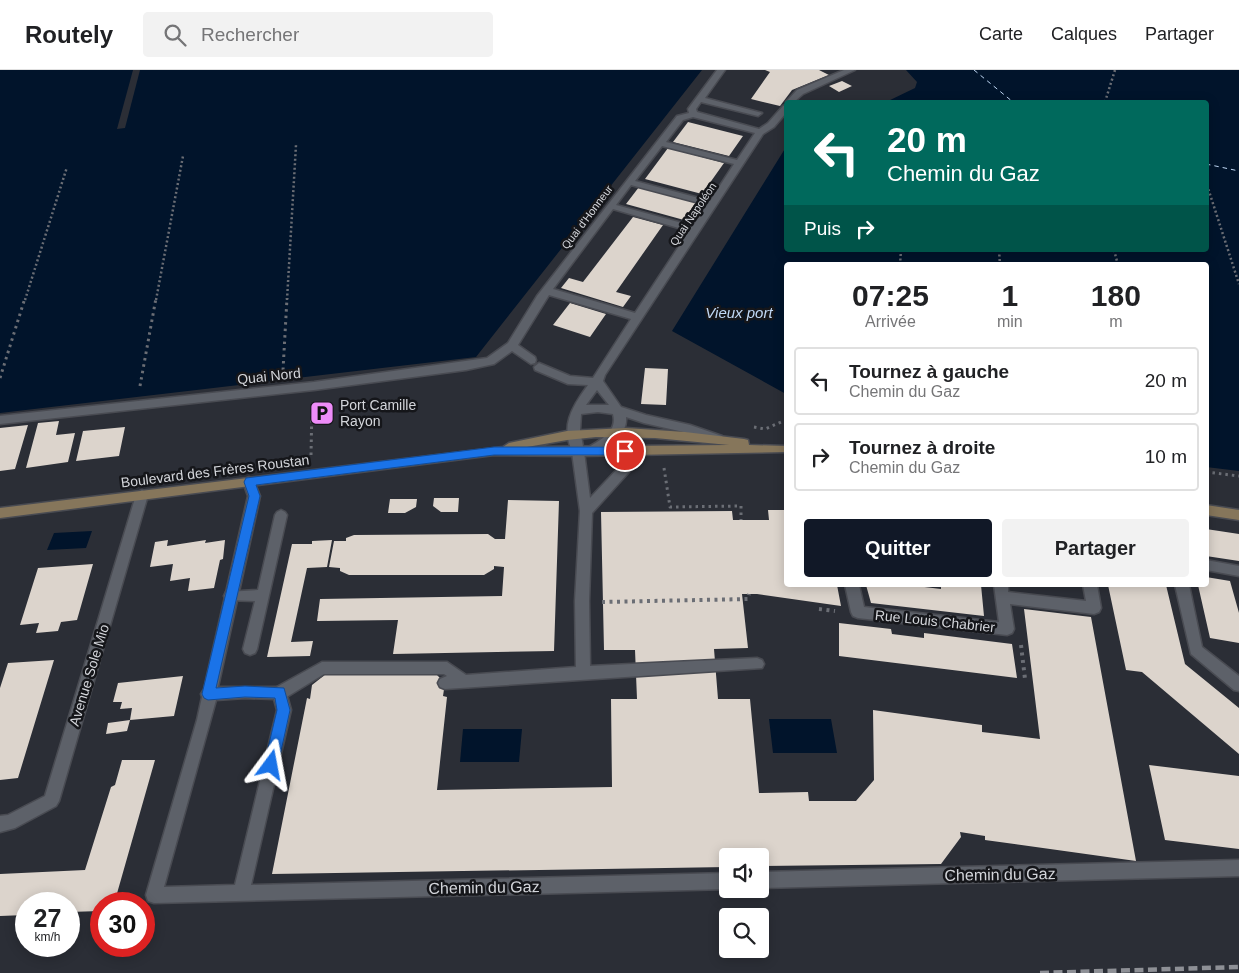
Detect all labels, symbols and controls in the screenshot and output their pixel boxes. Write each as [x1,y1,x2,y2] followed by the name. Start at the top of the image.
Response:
[143,12,493,57] search box
[25,21,113,48] text: Routely
[161,21,189,49] icon: search
[201,24,299,45] text: Rechercher
[979,24,1023,44] text: Carte
[1051,24,1117,44] text: Calques
[1145,24,1214,44] text: Partager
[804,120,869,185] icon: left
[887,120,967,159] text: 20 m
[887,161,1040,186] text: Chemin du Gaz
[668,180,718,248] street label: Quai Napoléon
[559,182,615,251] street label: Quai d'Honneur
[851,215,879,243] icon: right
[804,218,841,239] text: Puis
[852,279,929,312] text: 07:25
[1001,279,1018,312] text: 1
[1091,279,1141,312] text: 180
[705,304,773,321] water label: Vieux port
[865,313,916,330] text: Arrivée
[997,313,1023,330] text: min
[1109,313,1122,330] text: m
[849,361,1009,382] text: Tournez à gauche
[236,365,302,387] street label: Quai Nord
[806,367,834,395] icon: left
[1145,370,1187,391] text: 20 m
[849,383,960,400] text: Chemin du Gaz
[340,397,416,429] place label: Port Camille Rayon
[309,400,335,426] parking icon: Port Camille Rayon
[604,430,646,472] pin
[611,437,639,465] icon: arrive
[849,437,995,458] text: Tournez à droite
[806,443,834,471] icon: right
[1145,446,1187,467] text: 10 m
[120,451,310,491] street label: Boulevard des Frères Roustan
[849,459,960,476] text: Chemin du Gaz
[804,519,992,577] button: Quitter
[1002,519,1189,577] button: Partager
[874,607,996,635] street label: Rue Louis Chabrier
[66,622,112,728] street label: Avenue Sole Mio
[244,738,296,790] position arrow
[719,848,769,958] map controls
[719,848,769,898] button: sound
[944,865,1056,884] street label: Chemin du Gaz
[428,878,540,897] street label: Chemin du Gaz
[90,892,155,957] speed limit sign: 30
[34,904,61,932] text: 27
[719,908,769,958] button: search
[34,930,61,944] text: km/h

